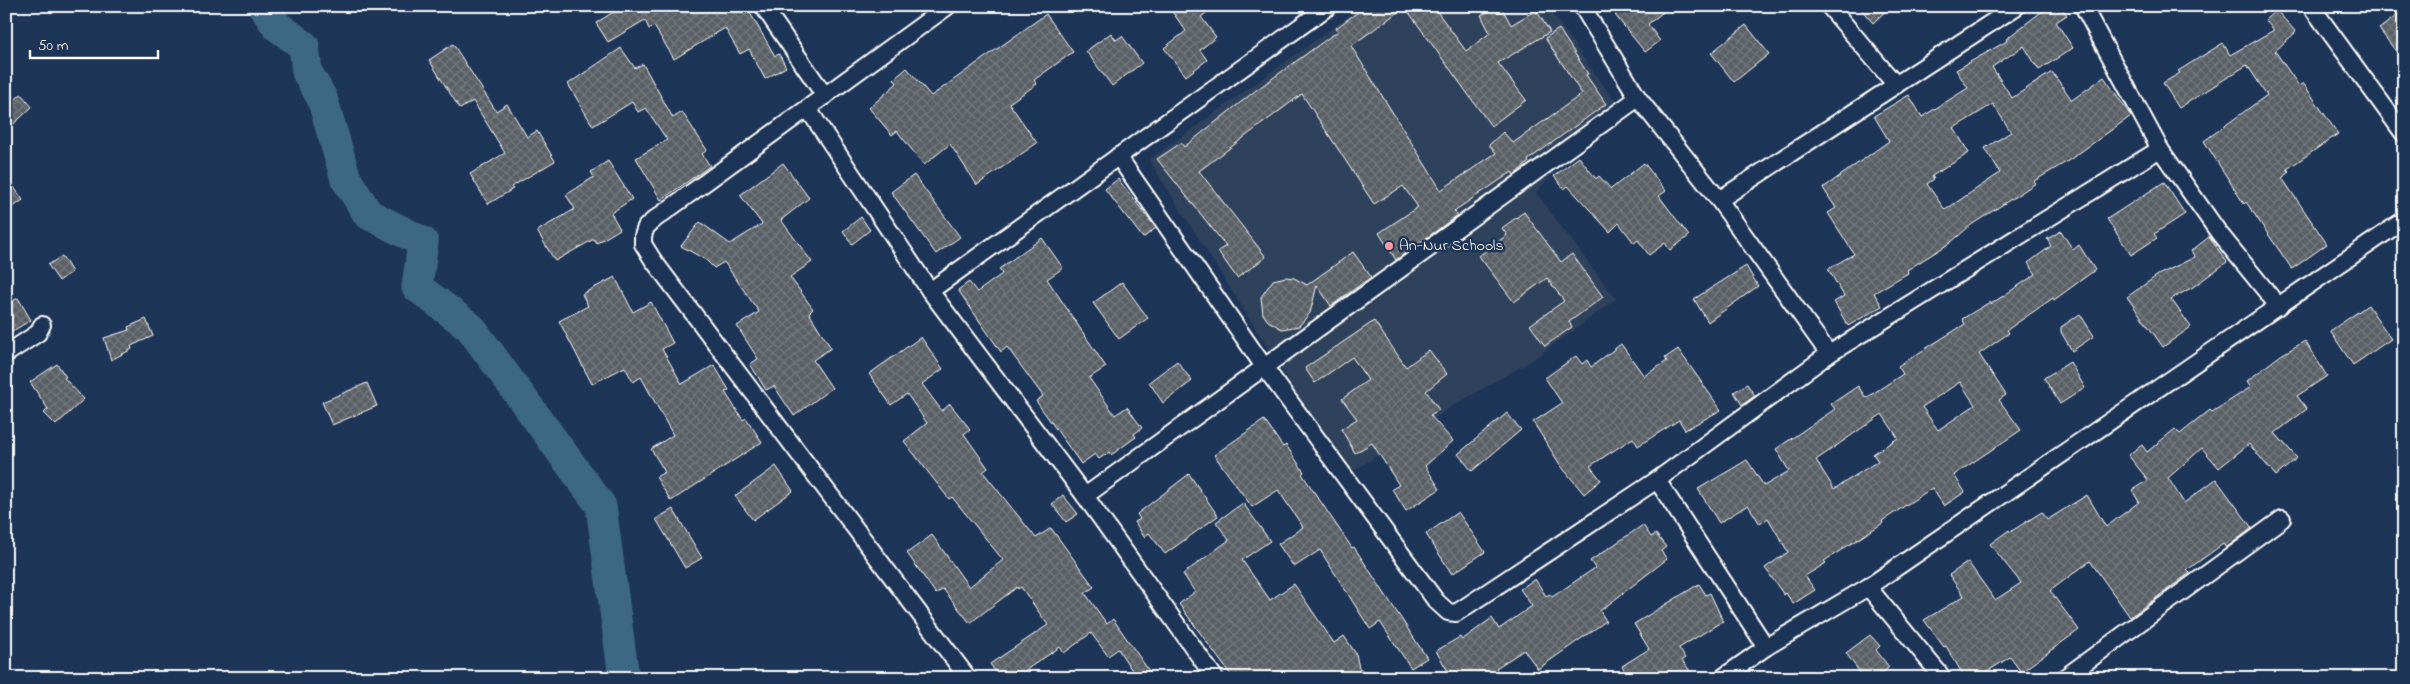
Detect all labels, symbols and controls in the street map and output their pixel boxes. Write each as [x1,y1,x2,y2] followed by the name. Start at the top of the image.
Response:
[30,28,158,60] scale bar
[38,35,69,57] text: 50 m
[1399,234,1504,258] place label: An-Nur Schools
[1383,240,1395,252] marker: An-Nur Schools

